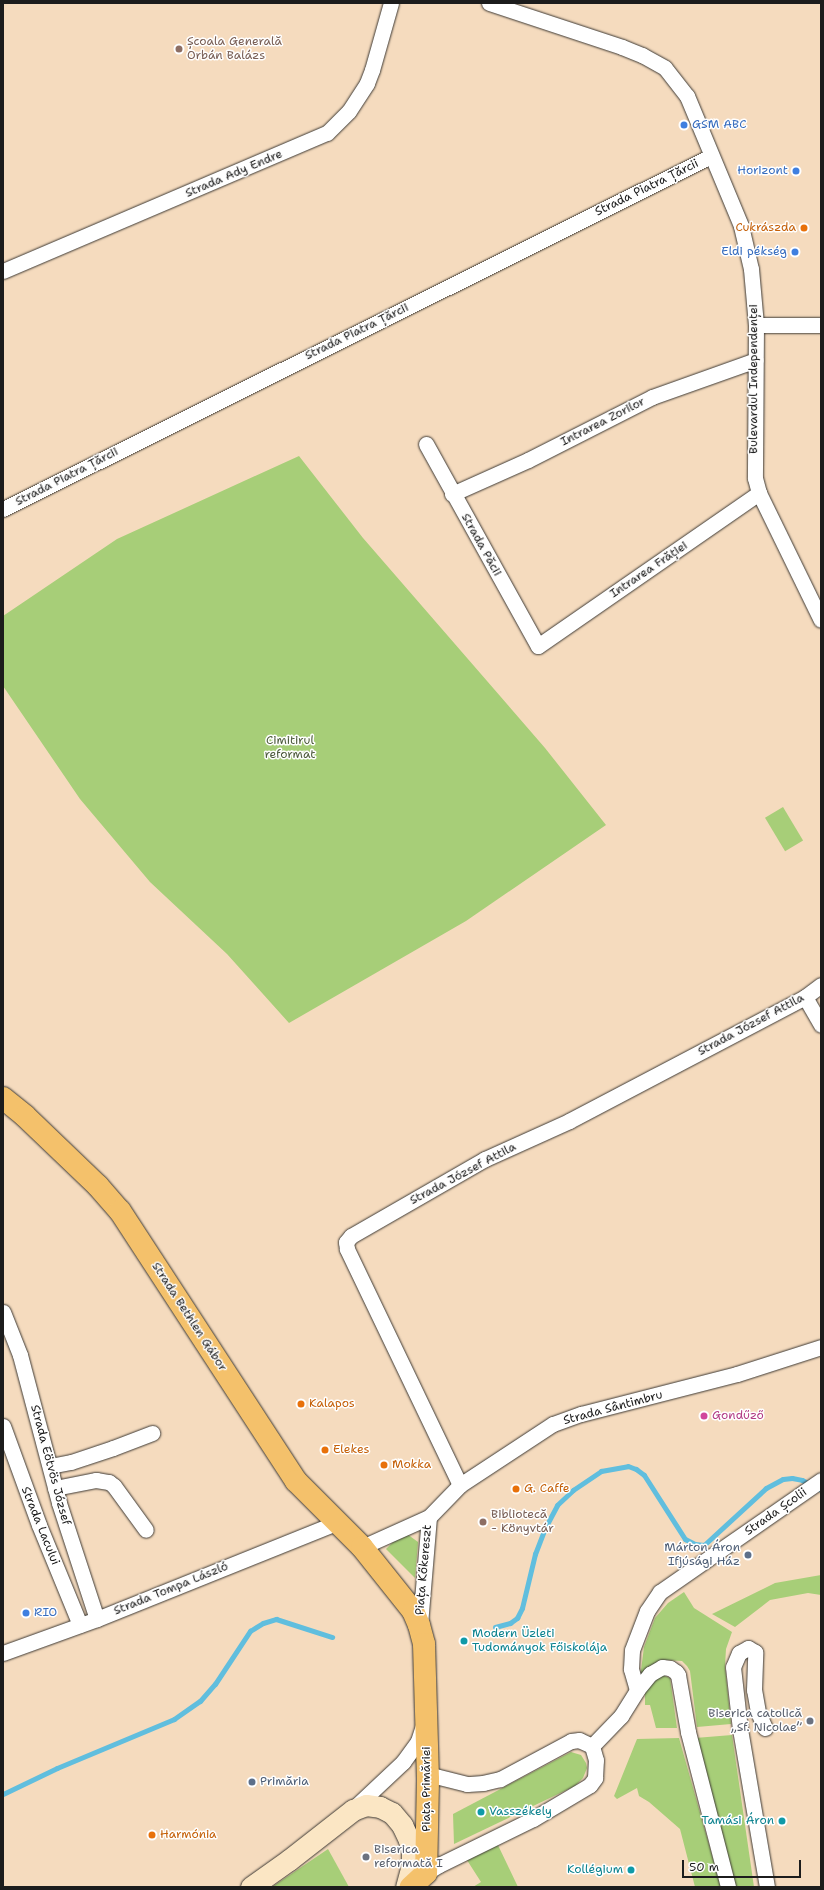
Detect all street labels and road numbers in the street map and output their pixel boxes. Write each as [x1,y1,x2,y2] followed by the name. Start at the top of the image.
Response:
[183,147,285,201] street label: Strada Ady Endre
[593,157,701,219] street label: Strada Piatra Țărcii
[303,301,411,363] street label: Strada Piatra Țărcii
[747,304,761,454] street label: Bulevardul Independenței
[558,395,648,449] street label: Intrarea Zorilor
[13,445,121,509] street label: Strada Piatra Țărcii
[458,511,504,579] street label: Strada Păcii
[607,539,691,601] street label: Intrarea Frăției
[695,991,807,1059] street label: Strada József Attila
[407,1140,519,1208] street label: Strada József Attila
[148,1260,230,1374] street label: Strada Bethlen Gábor
[562,1388,664,1428] street label: Strada Sântimbru
[27,1403,73,1527] street label: Strada Eötvös József
[18,1485,62,1567] street label: Strada Lacului
[742,1485,810,1539] street label: Strada Școlii
[413,1524,435,1616] street label: Piața Kőkereszt
[112,1559,230,1619] street label: Strada Tompa László
[420,1746,434,1832] street label: Piața Primăriei

